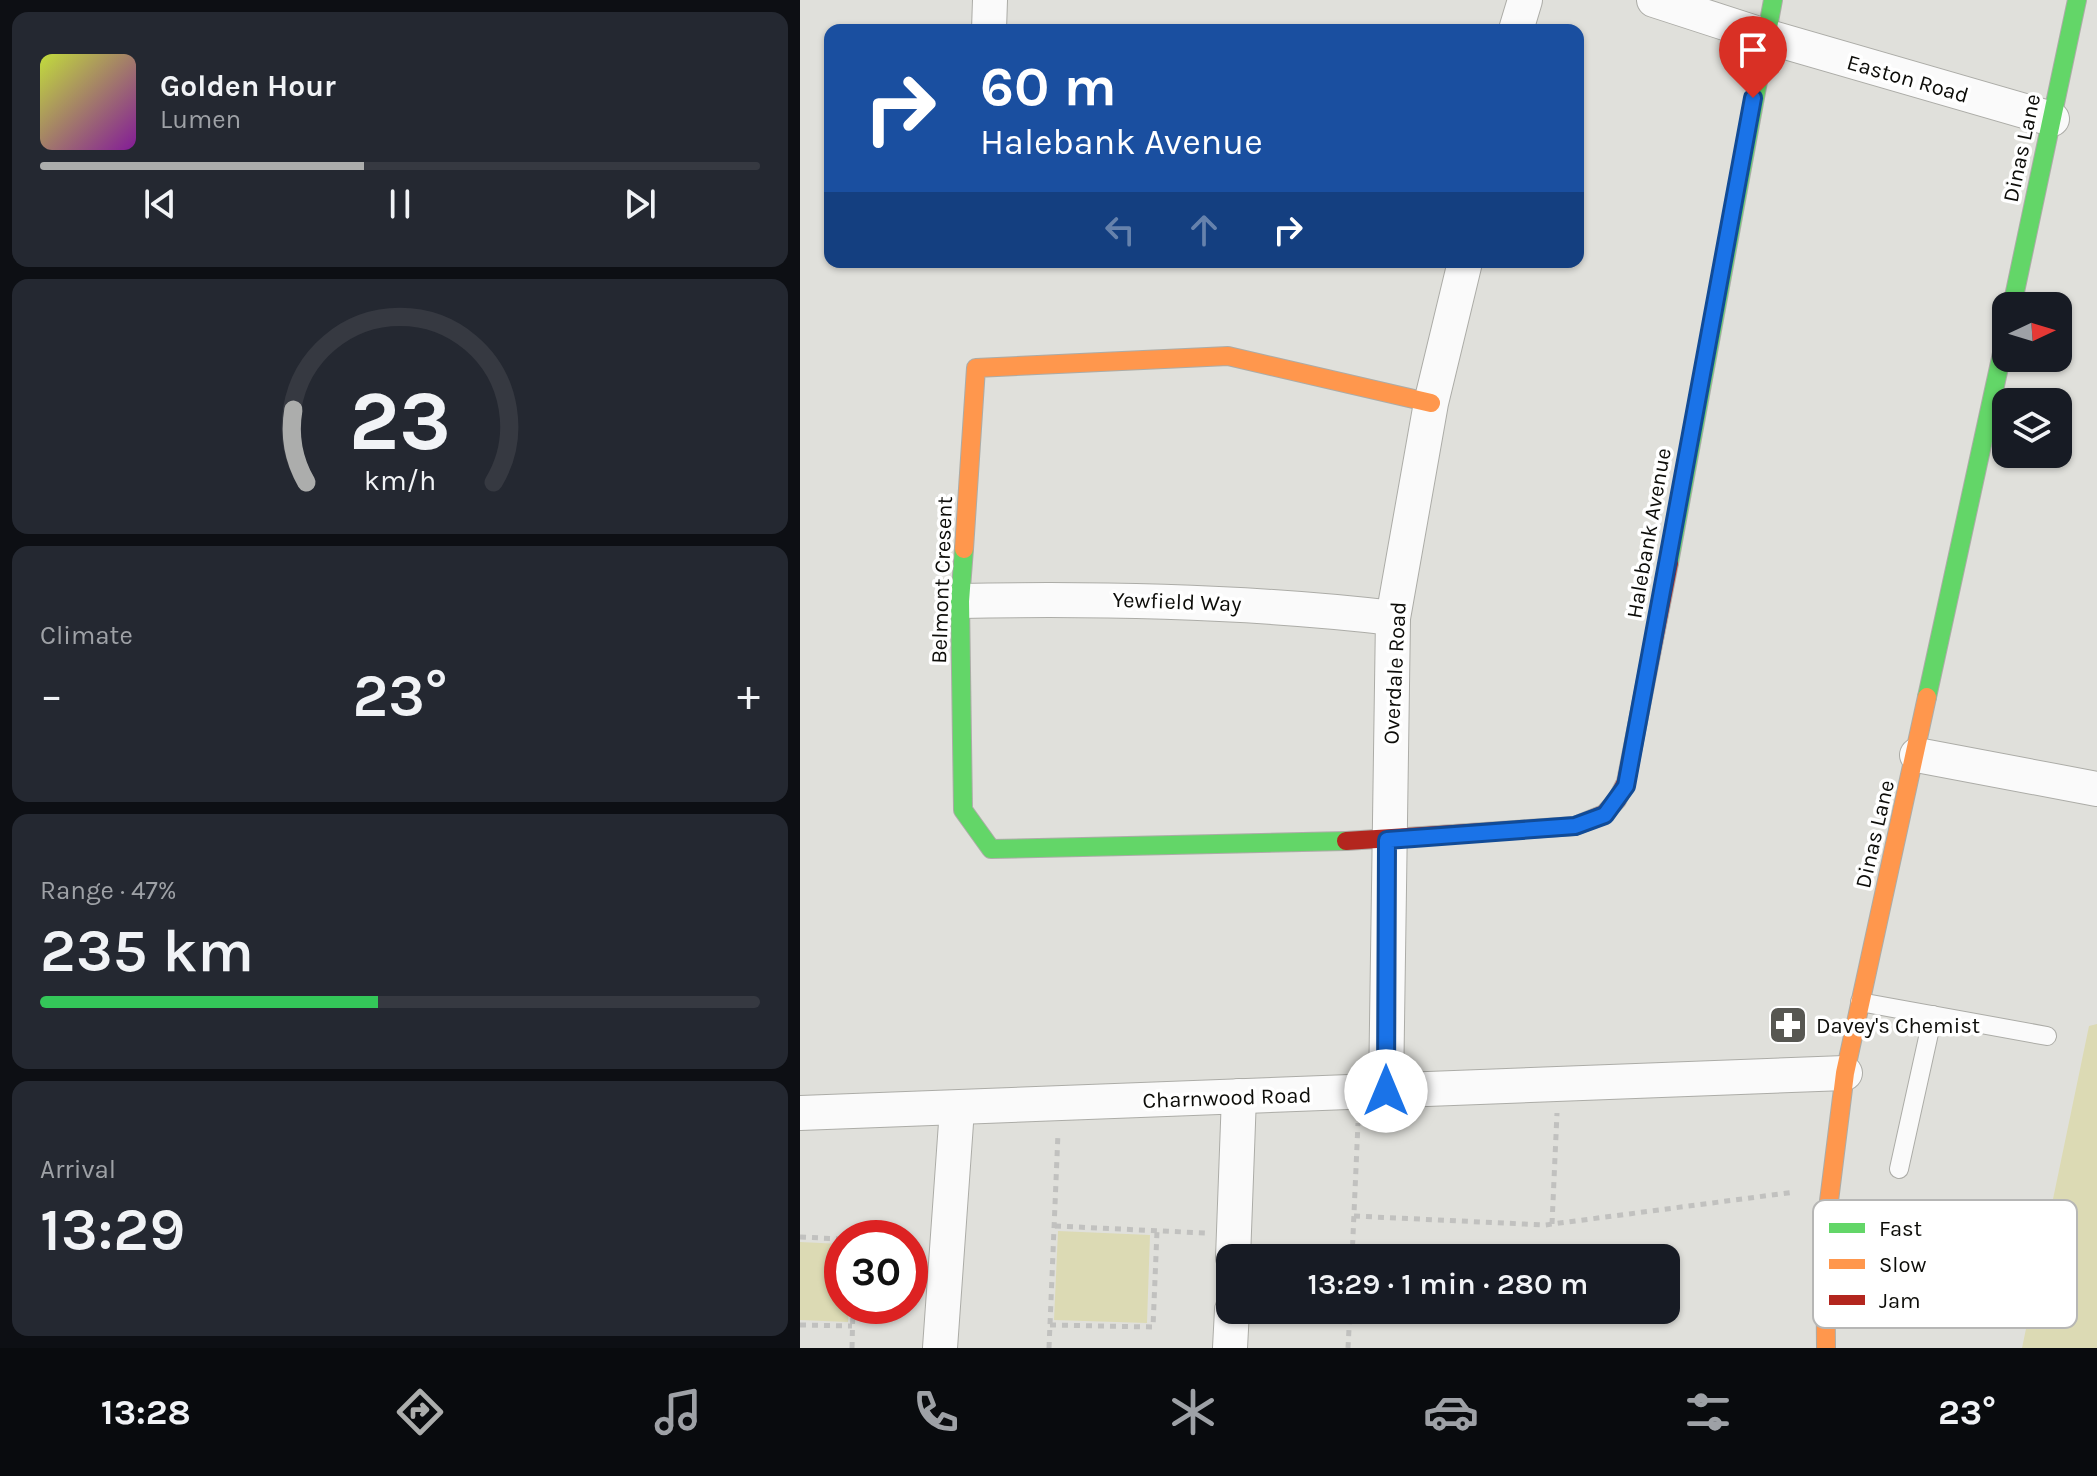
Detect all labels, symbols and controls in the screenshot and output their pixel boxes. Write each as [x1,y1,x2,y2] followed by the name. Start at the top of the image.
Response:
[1719,16,1787,98] pin
[1731,28,1775,72] icon: arrive
[1844,49,1972,109] street label: Easton Road
[980,54,1117,119] text: 60 m
[848,56,952,160] icon: right
[160,68,336,104] text: Golden Hour
[1998,92,2046,205] street label: Dinas Lane
[160,104,241,135] text: Lumen
[980,121,1263,163] text: Halebank Avenue
[138,182,182,226] icon: previous
[378,182,422,226] icon: pause
[618,182,662,226] icon: next
[1098,208,1142,252] icon: left
[1182,208,1226,252] icon: ahead
[1266,208,1310,252] icon: right
[1992,292,2072,372] north arrow
[1992,292,2072,468] map controls
[349,372,451,469] text: 23
[1992,388,2072,468] button: layers
[1621,446,1677,620] street label: Halebank Avenue
[364,464,436,497] text: km/h
[926,496,958,664] street label: Belmont Cresent
[1112,587,1242,617] street label: Yewfield Way
[1378,601,1412,745] street label: Overdale Road
[40,620,133,651] text: Climate
[352,661,448,731] text: 23°
[40,670,63,721] text: −
[737,670,760,721] text: +
[1850,778,1900,891] street label: Dinas Lane
[40,875,177,906] text: Range · 47%
[40,916,254,986] text: 235 km
[1767,1004,1809,1046] pharmacy icon: Davey's Chemist
[1816,1013,1980,1039] place label: Davey's Chemist
[1344,1049,1428,1133] position arrow
[1142,1082,1312,1114] street label: Charnwood Road
[40,1154,116,1185] text: Arrival
[40,1195,185,1265] text: 13:29
[1813,1200,2077,1328] legend
[1879,1216,1922,1242] text: Fast
[824,1220,928,1324] speed limit sign: 30
[1879,1252,1926,1278] text: Slow
[1308,1266,1588,1302] text: 13:29 · 1 min · 280 m
[1879,1288,1921,1314] text: Jam
[392,1384,448,1440] icon: directions
[650,1384,706,1440] icon: music
[908,1384,964,1440] icon: phone
[1165,1384,1221,1440] icon: climate
[1423,1384,1479,1440] icon: car
[1680,1384,1736,1440] icon: filters
[101,1391,191,1433] text: 13:28
[1938,1391,1996,1433] text: 23°

